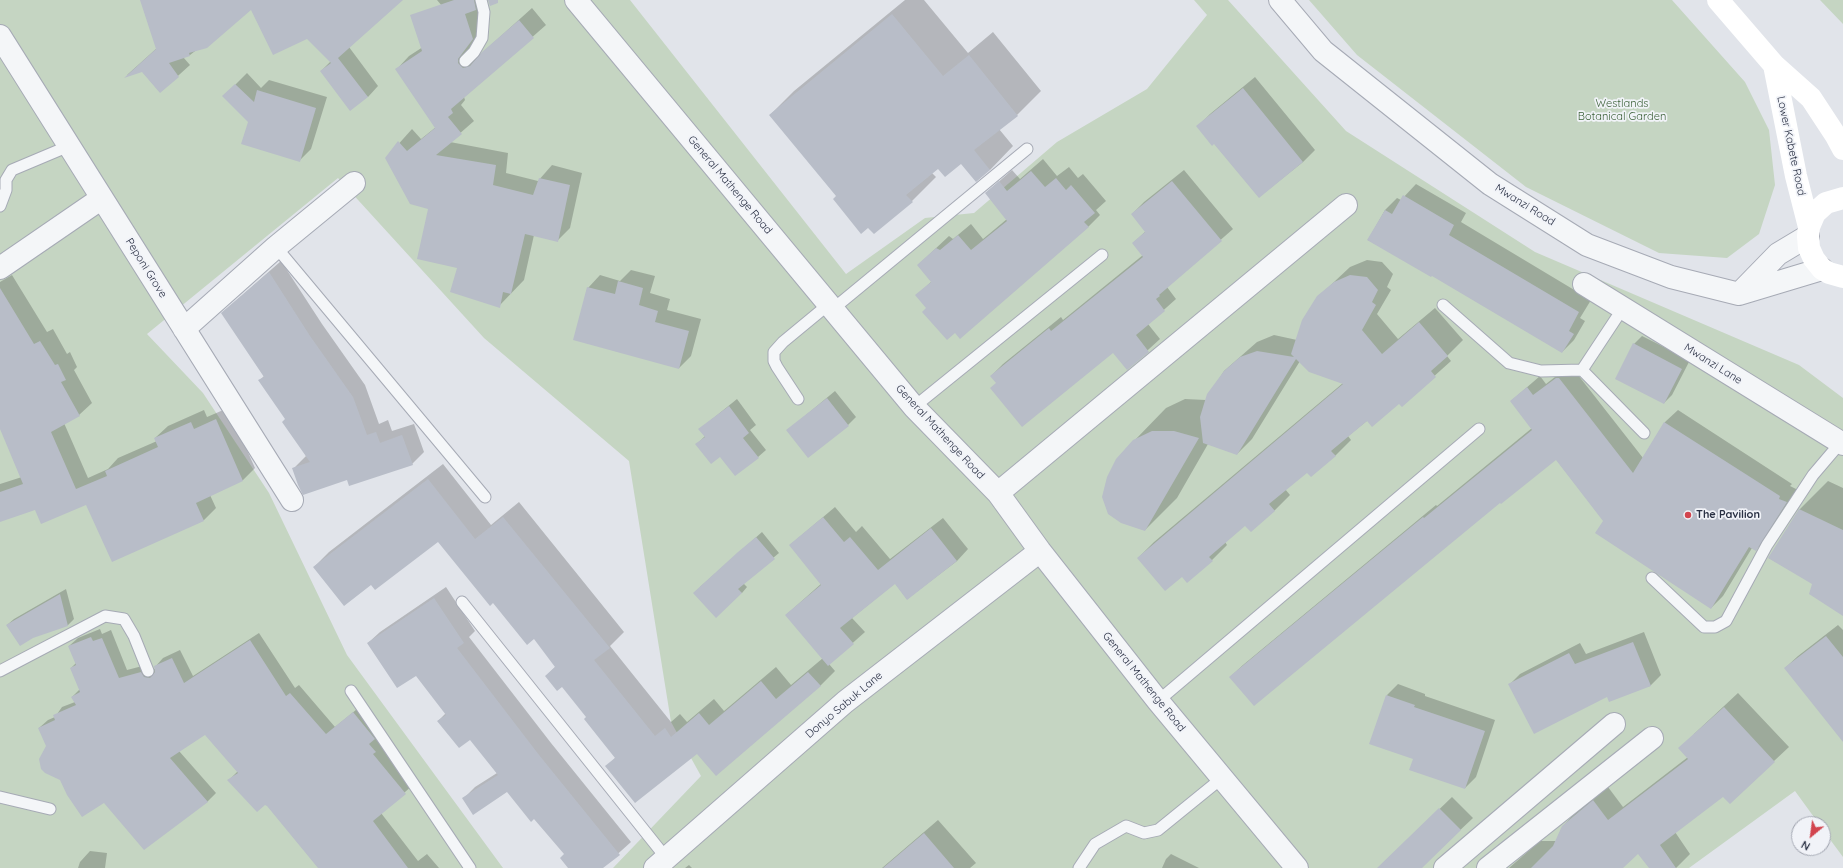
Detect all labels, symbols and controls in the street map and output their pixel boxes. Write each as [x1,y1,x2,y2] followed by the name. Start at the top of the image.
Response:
[1774,95,1808,197] street label: Lower Kabete Road
[1578,97,1666,123] park label: Westlands Botanical Garden
[685,133,775,237] street label: General Mathenge Road
[1493,181,1557,229] street label: Mwanzi Road
[122,236,170,300] street label: Peponi Grove
[1681,341,1745,387] street label: Mwanzi Lane
[893,382,987,482] street label: General Mathenge Road
[1696,508,1760,522] place label: The Pavilion
[1683,510,1693,520] marker: The Pavilion
[1100,630,1188,734] street label: General Mathenge Road
[803,669,885,741] street label: Donyo Sabuk Lane
[1791,816,1831,856] north arrow
[1799,838,1813,854] text: N

